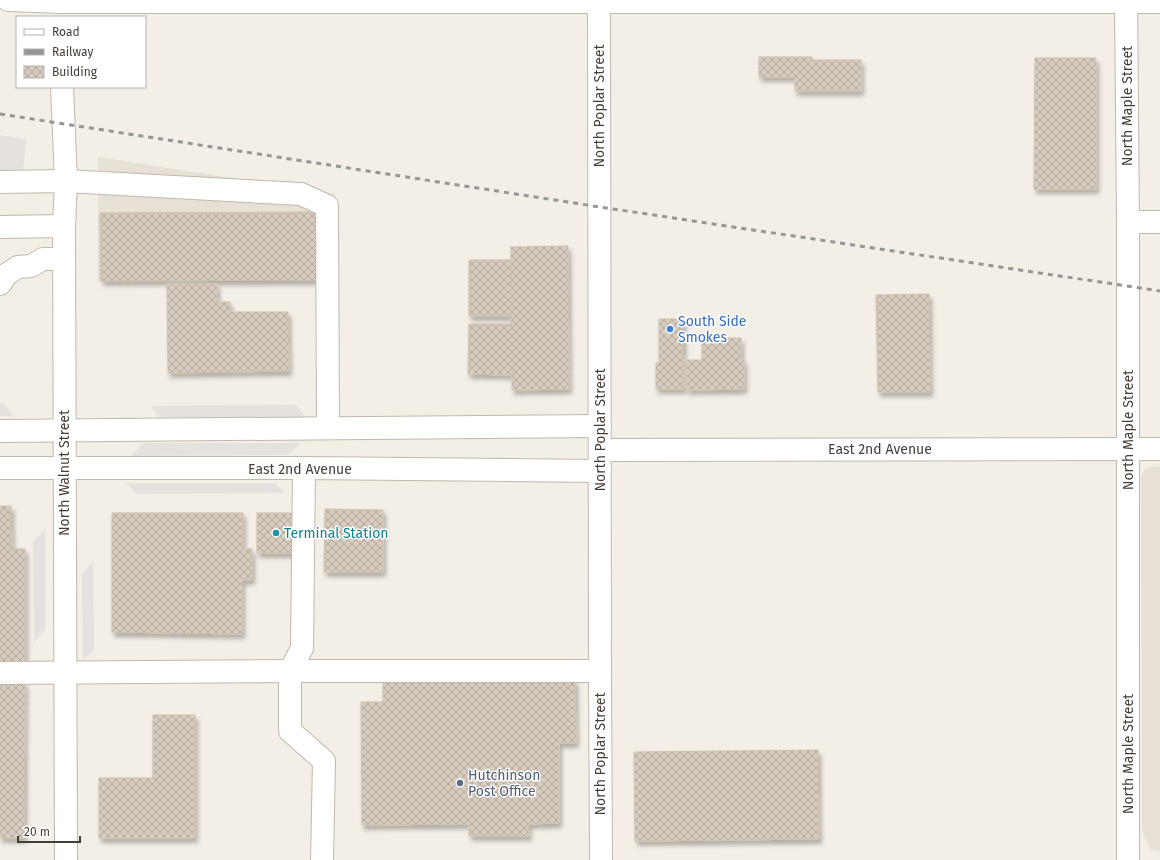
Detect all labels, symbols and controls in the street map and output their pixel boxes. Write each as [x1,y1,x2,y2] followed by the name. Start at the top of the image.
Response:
[16,16,146,88] legend
[52,25,80,39] text: Road
[591,44,608,168] street label: North Poplar Street
[52,45,93,59] text: Railway
[1119,45,1136,166] street label: North Maple Street
[52,65,98,79] text: Building
[678,313,747,346] place label: South Side Smokes
[665,324,675,334] marker: South Side Smokes
[592,368,609,492] street label: North Poplar Street
[1120,369,1137,490] street label: North Maple Street
[56,409,73,536] street label: North Walnut Street
[828,441,932,458] street label: East 2nd Avenue
[248,461,352,478] street label: East 2nd Avenue
[284,525,389,542] place label: Terminal Station
[271,528,281,538] marker: Terminal Station
[592,692,609,816] street label: North Poplar Street
[1120,693,1137,814] street label: North Maple Street
[468,767,540,800] place label: Hutchinson Post Office
[455,778,465,788] marker: Hutchinson Post Office
[18,818,80,844] scale bar
[24,825,50,839] text: 20 m

